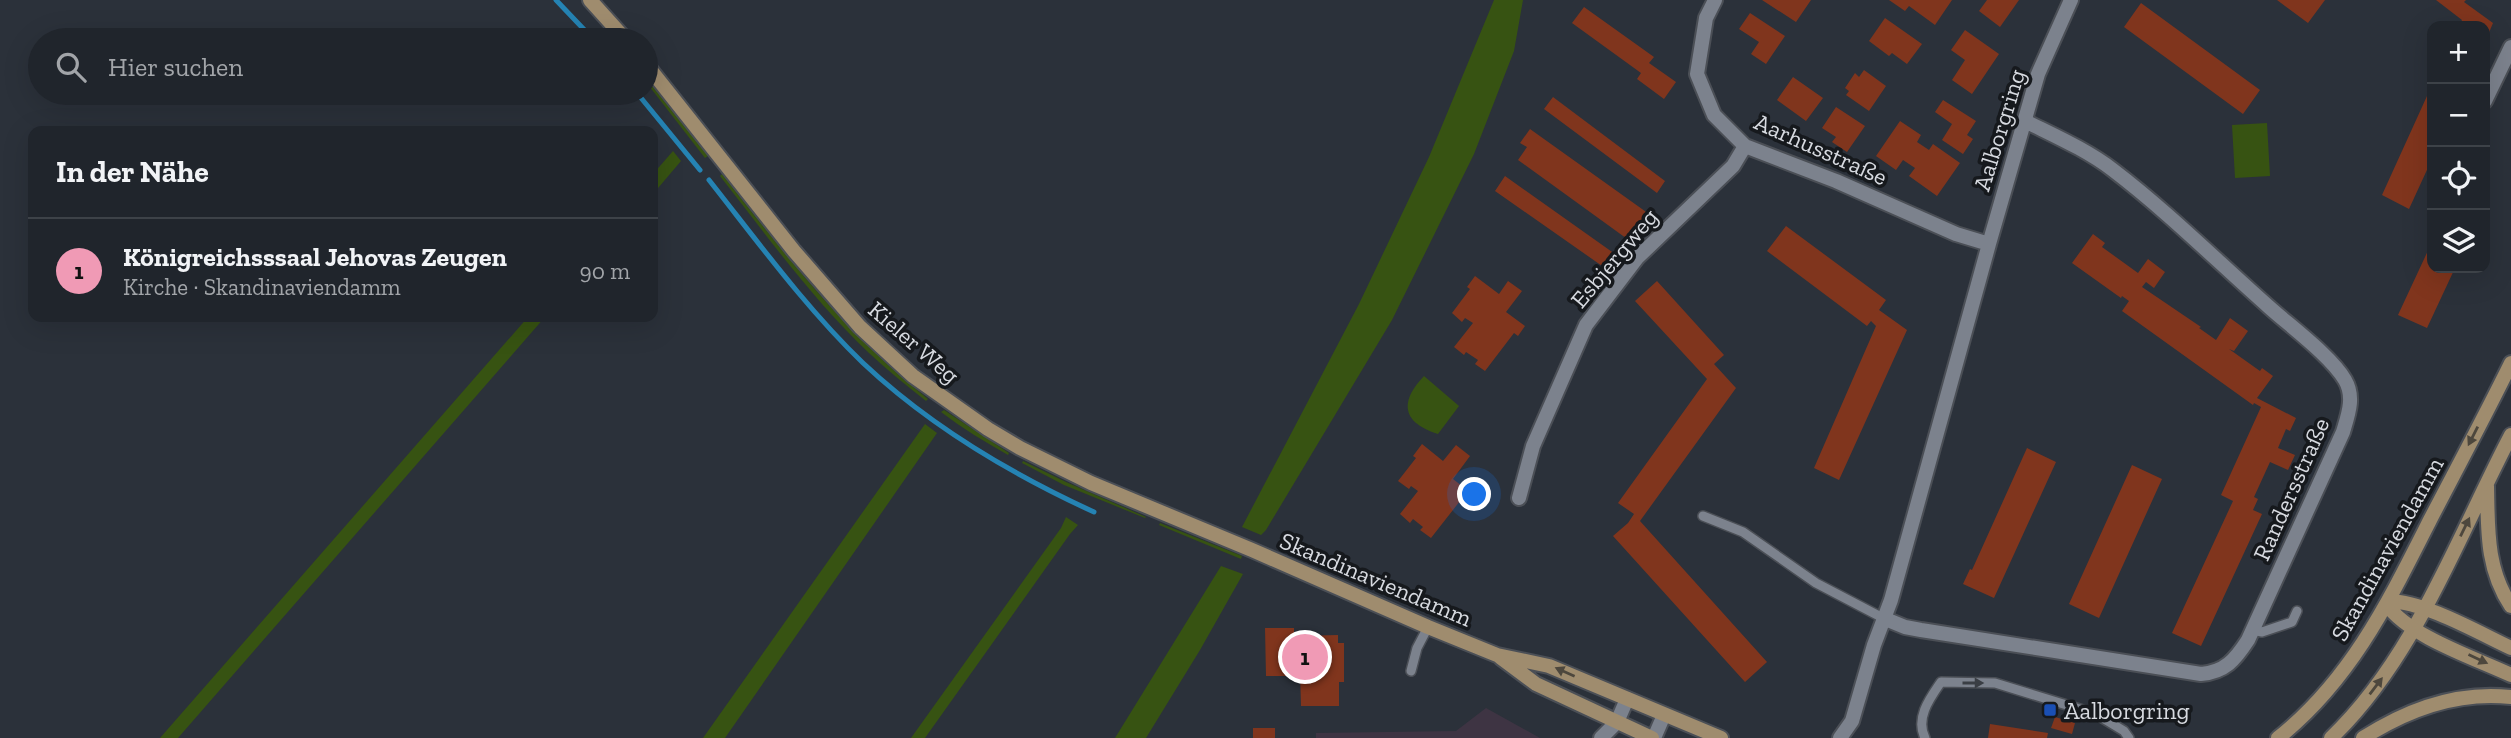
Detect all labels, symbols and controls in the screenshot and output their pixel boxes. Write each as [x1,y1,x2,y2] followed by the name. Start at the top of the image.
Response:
[2427,21,2490,273] map controls
[2427,21,2490,84] button: +
[28,28,658,105] search box
[52,48,90,86] icon: search
[108,51,243,83] text: Hier suchen
[1967,66,2031,194] street label: Aalborgring
[2427,84,2490,147] button: −
[1750,107,1892,191] street label: Aarhusstraße
[2427,147,2490,210] button: locate
[56,154,209,190] text: In der Nähe
[1564,203,1664,313] street label: Esbjergweg
[2427,210,2490,273] button: layers
[123,241,507,273] text: Königreichsssaal Jehovas Zeugen
[74,257,84,285] text: 1
[579,257,630,285] text: 90 m
[123,273,401,301] text: Kirche · Skandinaviendamm
[863,295,965,389] street label: Kieler Weg
[2247,413,2335,565] street label: Randersstraße
[2468,427,2480,447] one-way arrow
[2325,452,2450,646] street label: Skandinaviendamm
[1457,477,1491,511] your location
[2459,517,2470,537] one-way arrow
[1276,526,1477,633] street label: Skandinaviendamm
[1282,631,1328,683] pin: 1
[2467,654,2488,665] one-way arrow
[1554,667,1575,678] one-way arrow
[1962,677,1984,689] one-way arrow
[2369,677,2383,696] one-way arrow
[2064,696,2190,725] place label: Aalborgring
[2042,702,2058,718] marker: Aalborgring

